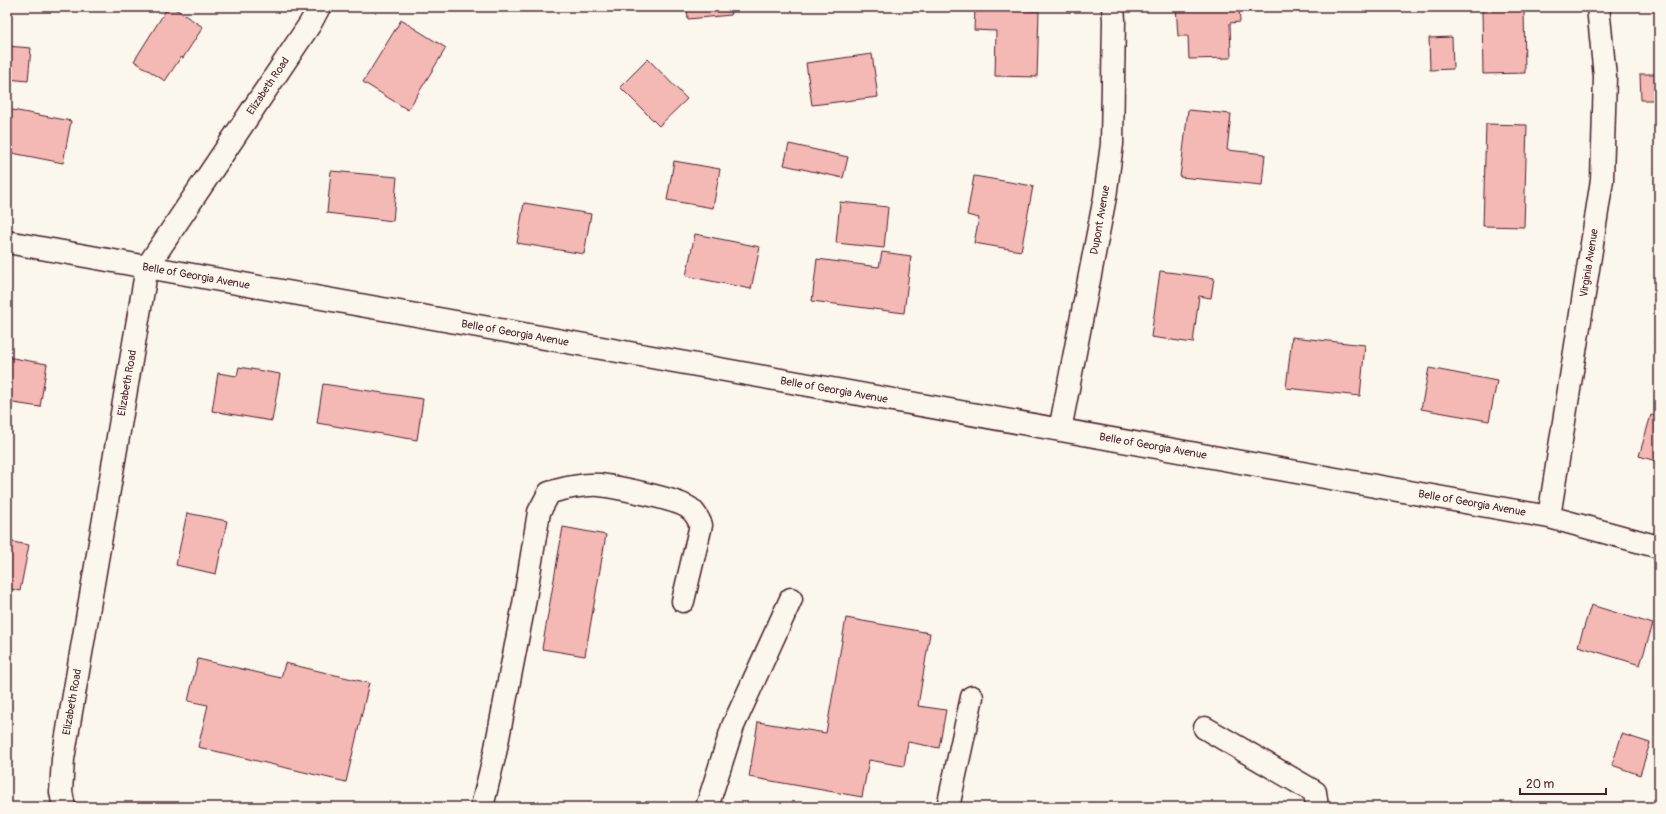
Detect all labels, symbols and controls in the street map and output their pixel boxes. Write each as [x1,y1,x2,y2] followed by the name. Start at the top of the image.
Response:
[244,55,292,117] street label: Elizabeth Road
[1088,184,1113,256] street label: Dupont Avenue
[1577,227,1601,298] street label: Virginia Avenue
[141,260,251,292] street label: Belle of Georgia Avenue
[460,317,570,349] street label: Belle of Georgia Avenue
[115,349,139,417] street label: Elizabeth Road
[779,374,889,406] street label: Belle of Georgia Avenue
[1098,430,1208,462] street label: Belle of Georgia Avenue
[1417,487,1527,519] street label: Belle of Georgia Avenue
[60,668,84,736] street label: Elizabeth Road
[1520,770,1606,796] scale bar
[1526,777,1555,792] text: 20 m

